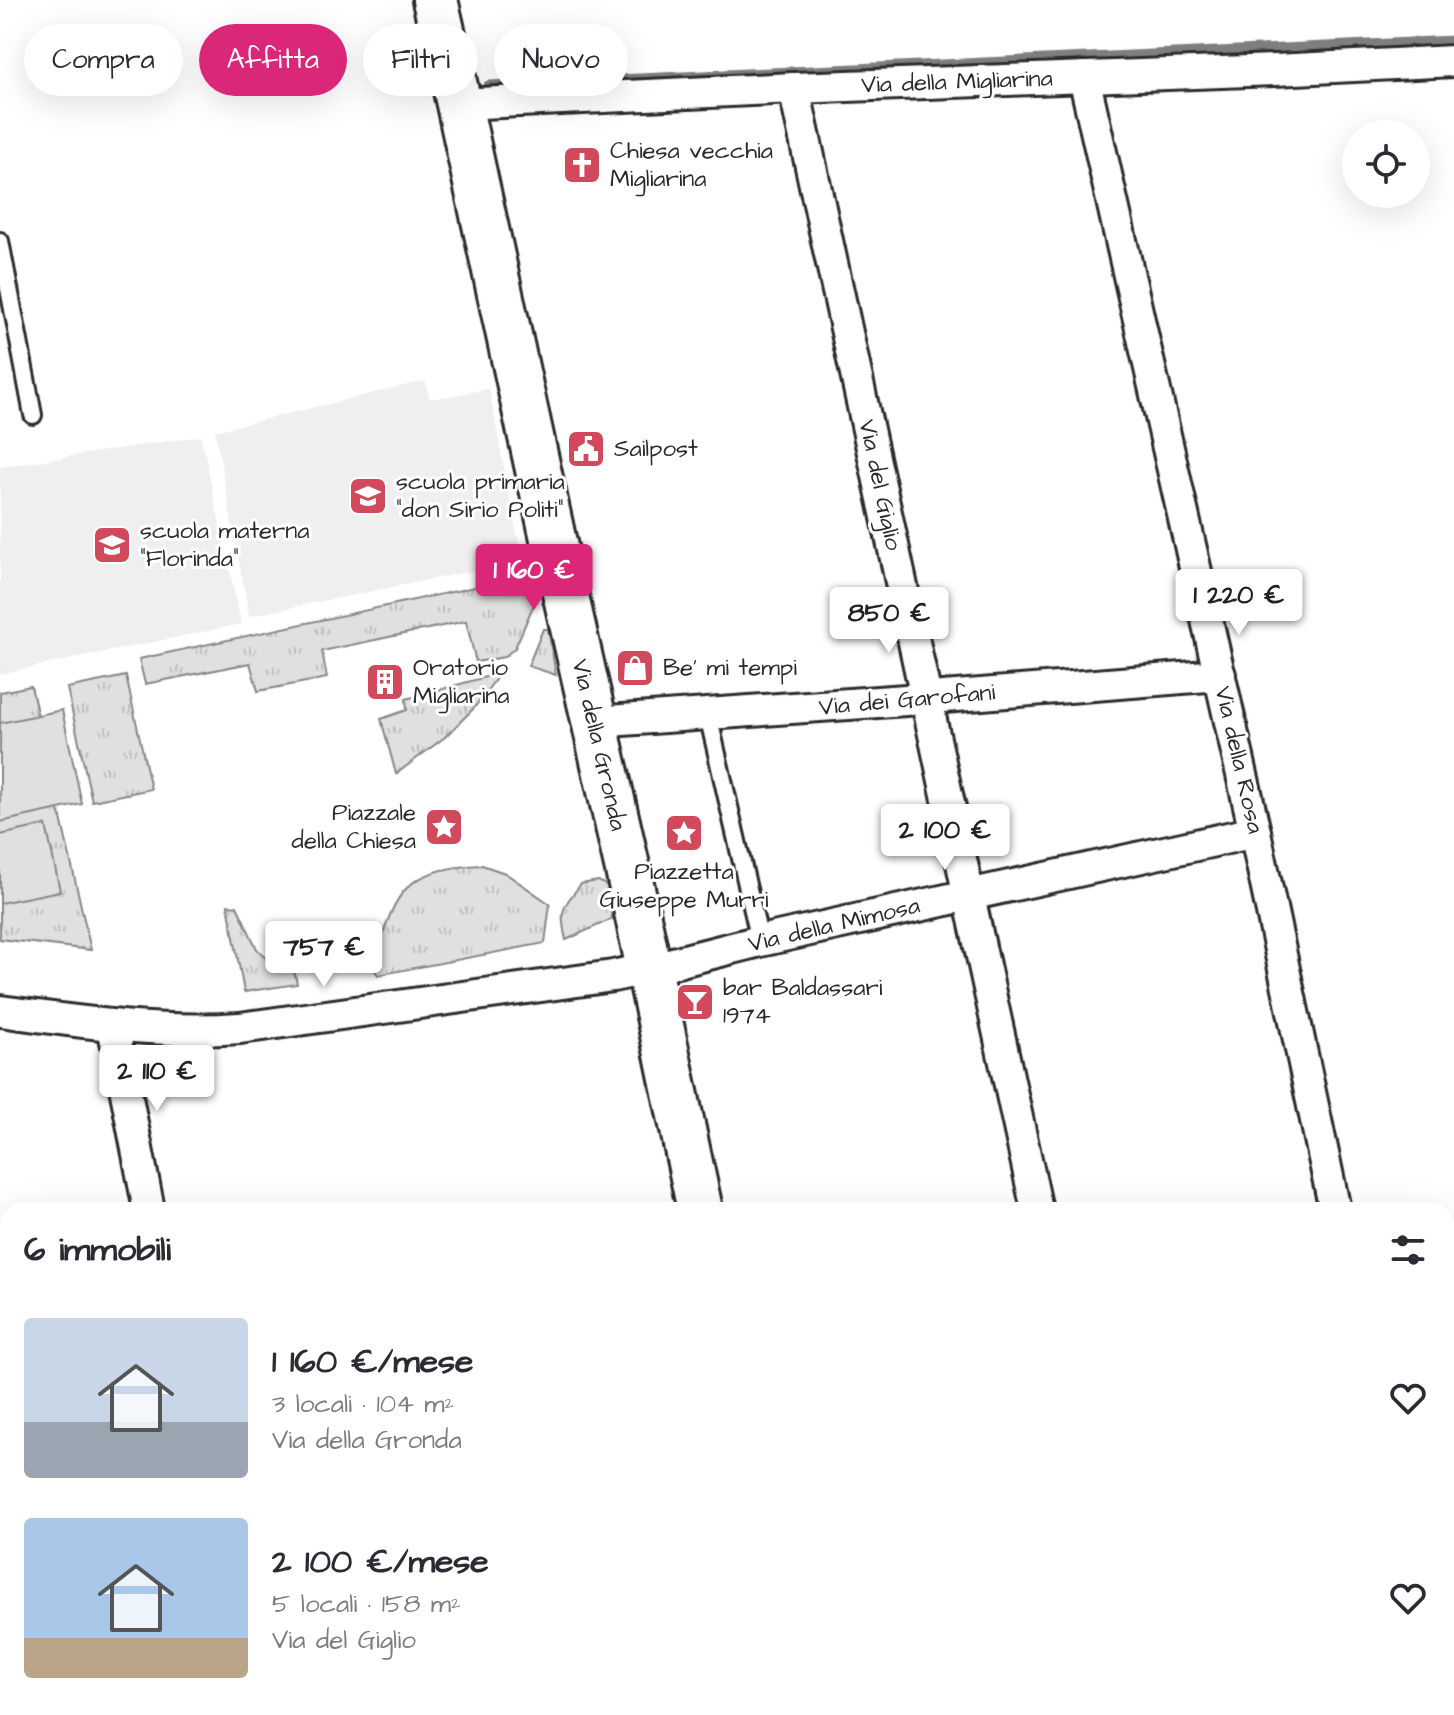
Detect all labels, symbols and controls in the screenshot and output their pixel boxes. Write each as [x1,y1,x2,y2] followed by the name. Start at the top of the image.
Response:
[24,24,183,96] chip: Compra
[199,24,347,96] chip: Affitta
[363,24,478,96] chip: Filtri
[494,24,628,96] chip: Nuovo
[861,62,1053,103] street label: Via della Migliarina
[1342,120,1430,208] map controls
[1342,120,1430,208] button: locate
[610,134,773,197] place label: Chiesa vecchia Migliarina
[561,144,603,186] church icon: Chiesa vecchia Migliarina
[849,417,911,554] street label: Via del Giglio
[565,428,607,470] public building icon: Sailpost
[614,432,698,466] place label: Sailpost
[396,465,565,527] place label: scuola primaria "don Sirio Politi"
[347,475,389,517] school or university icon: scuola primaria "don Sirio Politi"
[140,514,310,576] place label: scuola materna "Florinda"
[91,524,133,566] school or university icon: scuola materna "Florinda"
[460,544,608,612] pin: 1 160 €
[494,552,574,588] text: 1 160 €
[1165,569,1313,637] pin: 1 220 €
[1194,577,1284,613] text: 1 220 €
[833,587,945,655] pin: 850 €
[848,595,930,631] text: 850 €
[614,647,656,689] shop icon: Be' mi tempi
[413,651,510,714] place label: Oratorio Migliarina
[663,651,797,685] place label: Be' mi tempi
[563,656,635,834] street label: Via della Gronda
[364,661,406,703] building icon: Oratorio Migliarina
[818,675,997,725] street label: Via dei Garofani
[1206,683,1272,837] street label: Via della Rosa
[292,796,416,858] place label: Piazzale della Chiesa
[871,804,1019,872] pin: 2 100 €
[423,806,465,848] place icon: Piazzale della Chiesa
[663,812,705,854] place icon: Piazzetta Giuseppe Murri
[899,812,991,848] text: 2 100 €
[600,855,769,917] place label: Piazzetta Giuseppe Murri
[745,889,923,961] street label: Via della Mimosa
[268,921,380,989] pin: 757 €
[283,929,365,965] text: 757 €
[723,971,883,1033] place label: bar Baldassari 1974
[674,981,716,1023] bar icon: bar Baldassari 1974
[83,1045,231,1113] pin: 2 110 €
[117,1053,197,1089] text: 2 110 €
[24,1226,171,1274] text: 6 immobili
[1386,1228,1430,1272] icon: filters
[272,1338,474,1386] text: 1 160 €/mese
[88,1350,184,1446] icon: home
[1386,1376,1430,1420] icon: heart
[272,1386,454,1422] text: 3 locali · 104 m²
[272,1422,462,1458] text: Via della Gronda
[272,1538,489,1586] text: 2 100 €/mese
[88,1550,184,1646] icon: home
[1386,1576,1430,1620] icon: heart
[272,1586,461,1622] text: 5 locali · 158 m²
[272,1622,416,1658] text: Via del Giglio

